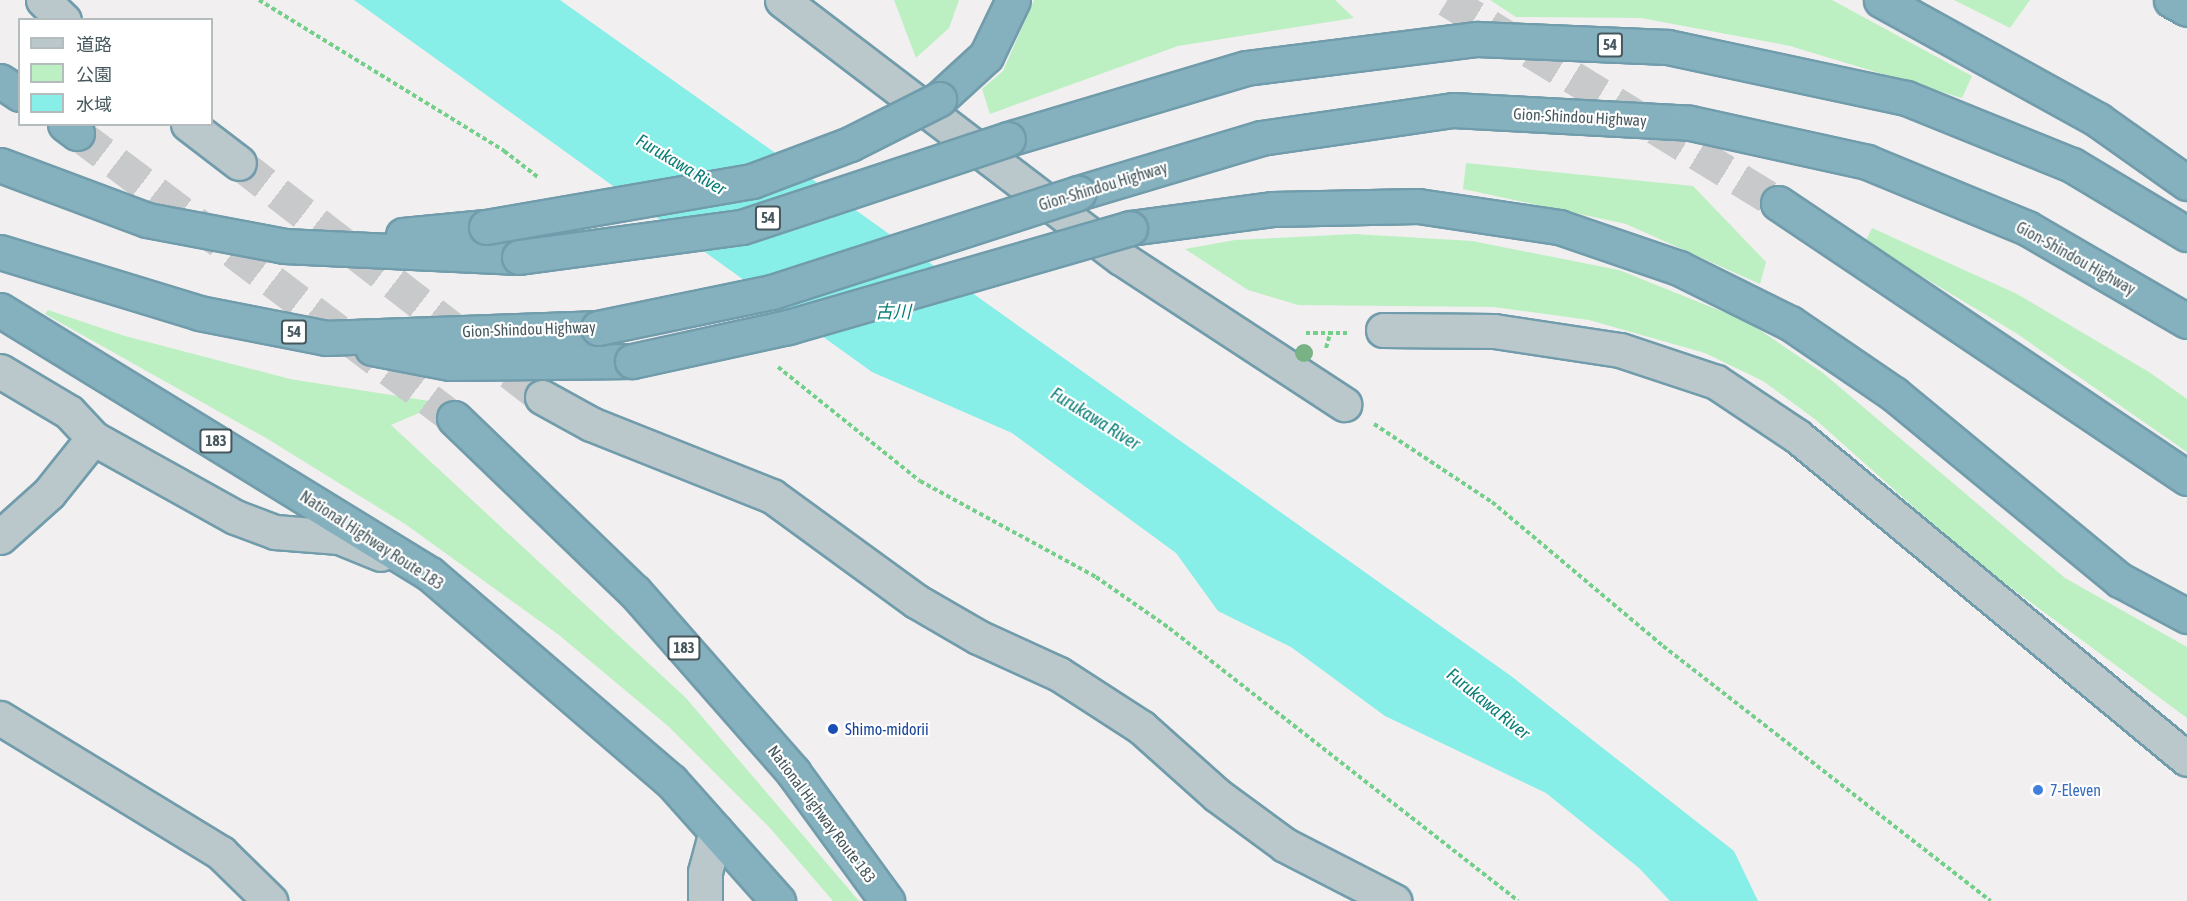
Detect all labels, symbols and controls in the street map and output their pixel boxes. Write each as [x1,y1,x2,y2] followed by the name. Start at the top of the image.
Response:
[18,18,213,126] legend
[1596,33,1624,57] road number: 54
[76,34,112,55] text: 道路
[76,64,112,85] text: 公園
[76,94,112,115] text: 水域
[1513,104,1647,130] street label: Gion-Shindou Highway
[632,130,730,200] water label: Furukawa River
[1036,157,1170,215] street label: Gion-Shindou Highway
[754,206,782,230] road number: 54
[2013,217,2139,299] street label: Gion-Shindou Highway
[875,301,911,323] water label: 古川
[462,317,596,341] street label: Gion-Shindou Highway
[280,320,308,344] road number: 54
[1046,383,1144,455] water label: Furukawa River
[198,429,234,453] road number: 183
[297,486,447,594] street label: National Highway Route 183
[666,636,702,660] road number: 183
[1442,664,1534,744] water label: Furukawa River
[845,719,929,739] place label: Shimo-midorii
[826,722,840,736] marker: Shimo-midorii
[764,741,880,887] street label: National Highway Route 183
[2050,780,2101,800] place label: 7-Eleven
[2031,783,2045,797] marker: 7-Eleven

